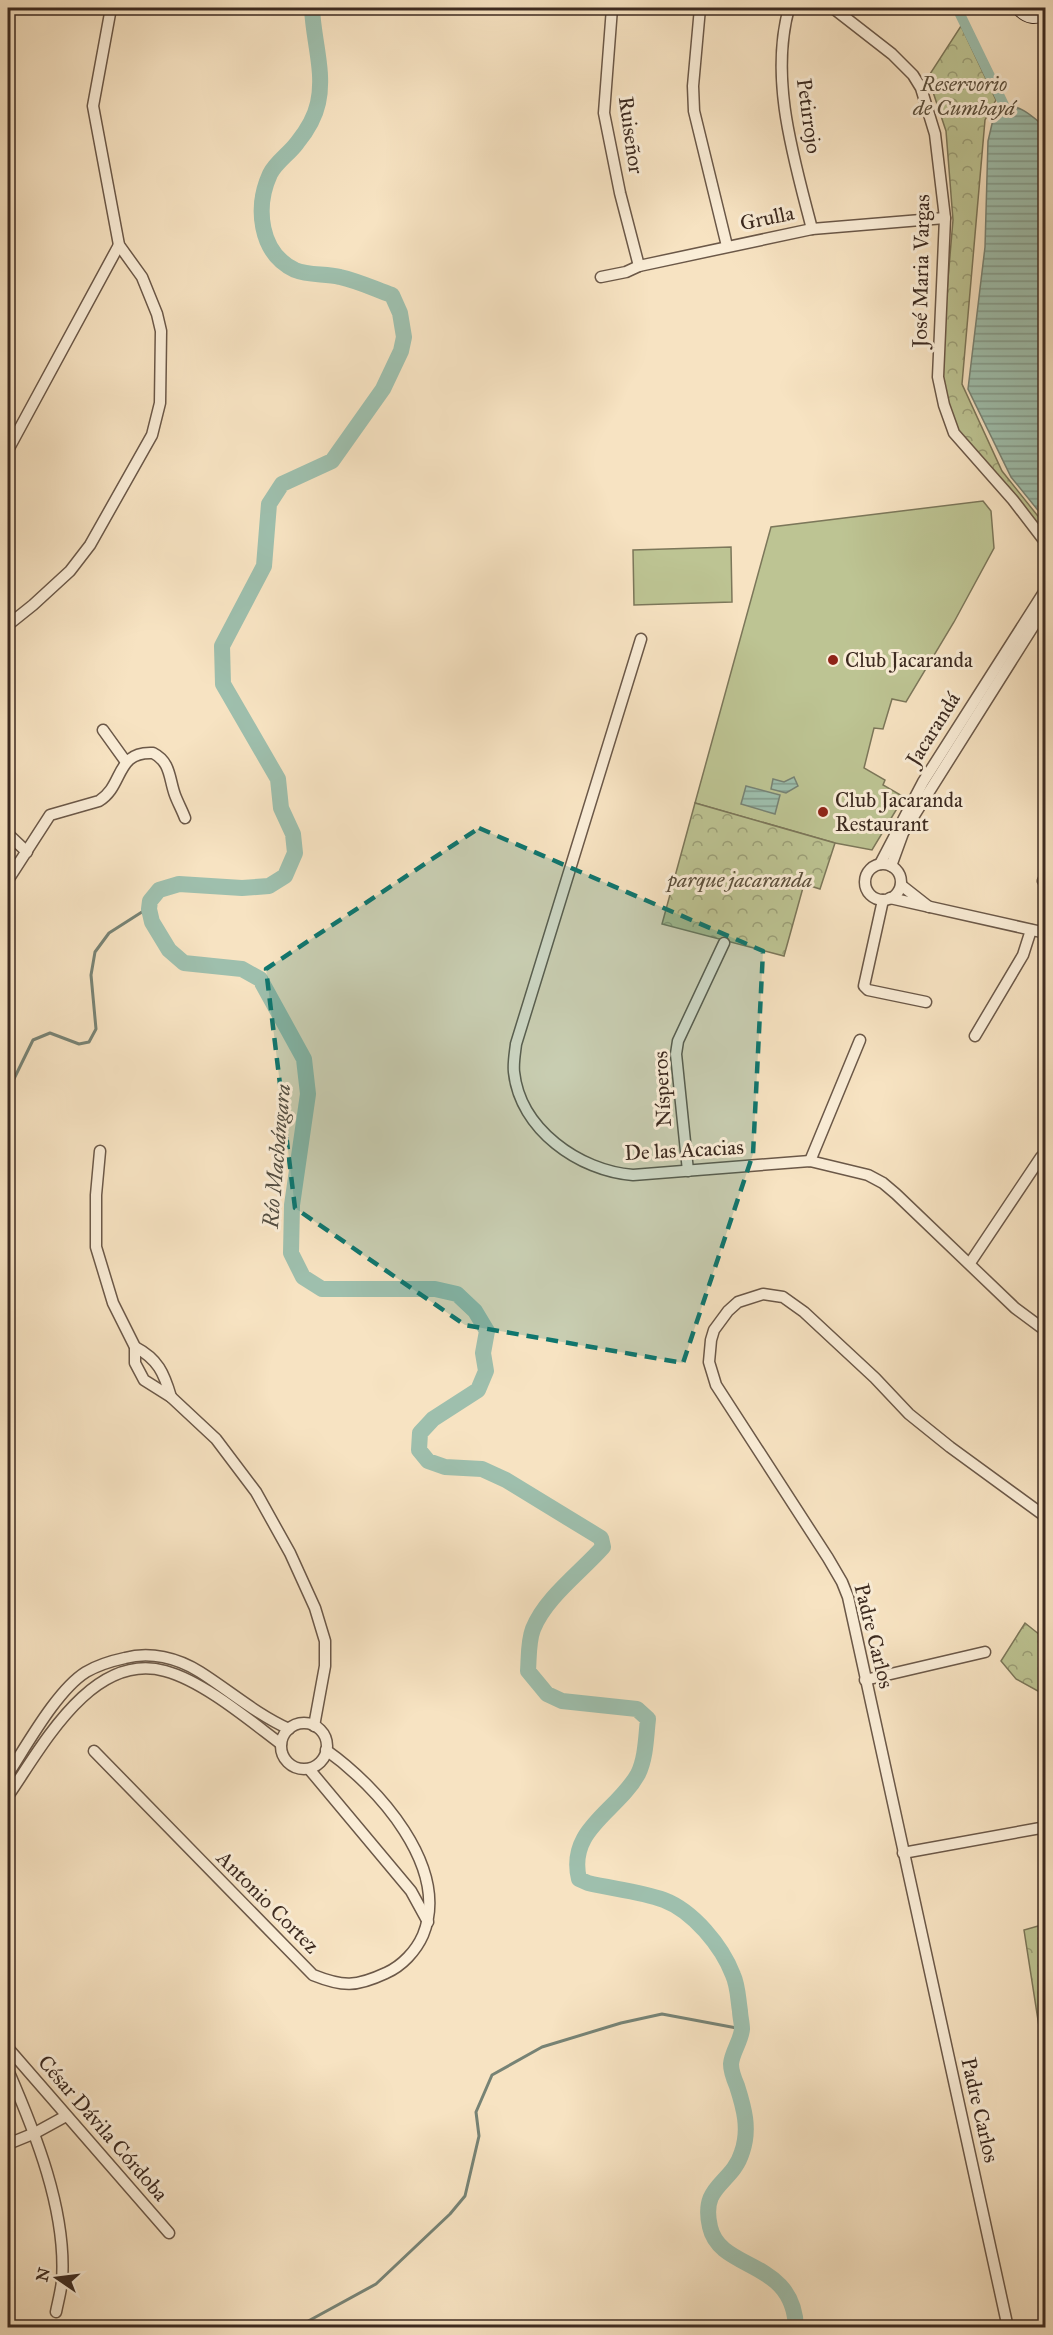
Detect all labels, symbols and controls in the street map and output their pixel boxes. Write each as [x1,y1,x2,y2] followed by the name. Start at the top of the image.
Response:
[912,71,1018,121] park label: Reservorio de Cumbayá
[791,77,827,156] street label: Petirrojo
[613,95,649,175] street label: Ruiseñor
[907,194,935,350] street label: José Maria Vargas
[738,200,797,236] street label: Grulla
[845,647,973,673] place label: Club Jacaranda
[826,653,840,667] marker: Club Jacaranda
[899,687,966,772] street label: Jacarandá
[835,787,963,837] place label: Club Jacaranda Restaurant
[816,805,830,819] marker: Club Jacaranda Restaurant
[665,867,812,893] park label: parque jacaranda
[647,1050,677,1128] street label: Nísperos
[257,1083,296,1230] water label: Río Machángara
[624,1134,744,1166] street label: De las Acacias
[848,1581,900,1691] street label: Padre Carlos
[210,1844,325,1959] street label: Antonio Cortez
[32,2050,174,2207] street label: César Dávila Córdoba
[955,2055,1005,2165] street label: Padre Carlos
[27,2248,87,2308] north arrow
[32,2265,54,2283] text: N

